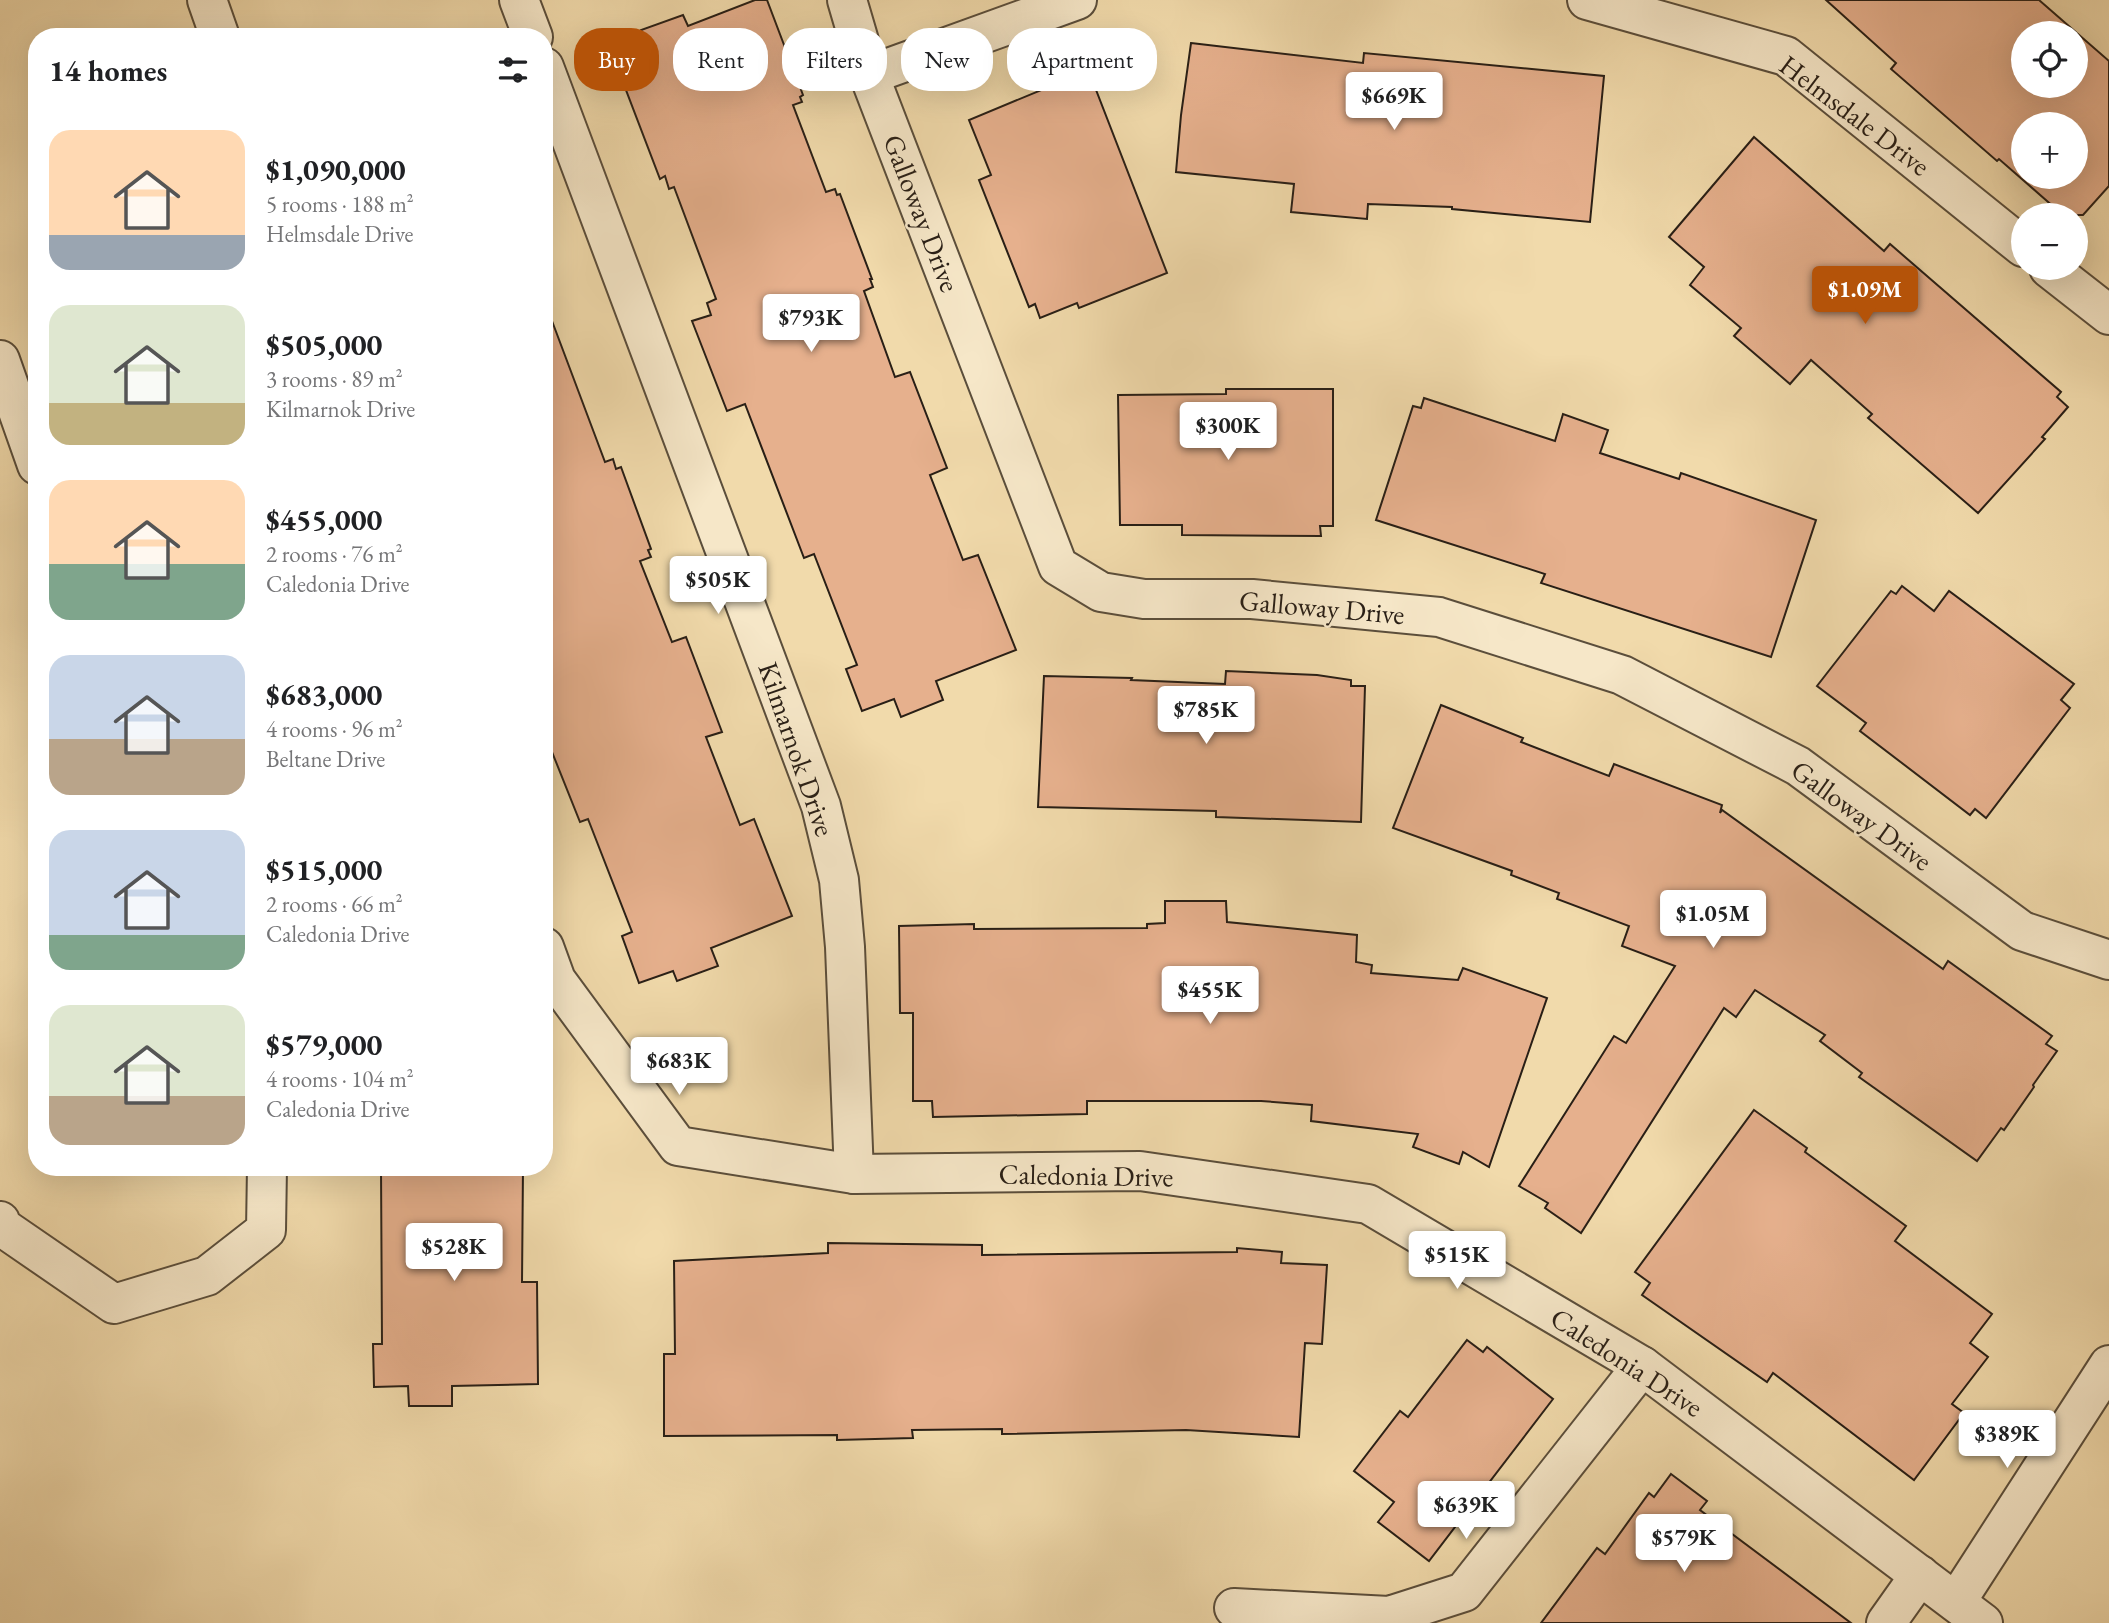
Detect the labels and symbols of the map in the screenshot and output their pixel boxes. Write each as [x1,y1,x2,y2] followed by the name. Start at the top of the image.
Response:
[1772,47,1938,183] street label: Helmsdale Drive
[1345,72,1443,132] pin: $669K
[875,129,969,297] street label: Galloway Drive
[1808,266,1922,326] pin: $1.09M
[762,294,860,354] pin: $793K
[1179,402,1277,462] pin: $300K
[669,556,767,616] pin: $505K
[1238,582,1406,632] street label: Galloway Drive
[750,657,844,841] street label: Kilmarnok Drive
[1157,686,1255,746] pin: $785K
[1784,752,1940,878] street label: Galloway Drive
[1656,890,1770,950] pin: $1.05M
[1161,967,1259,1026] pin: $455K
[630,1038,728,1097] pin: $683K
[998,1155,1174,1195] street label: Caledonia Drive
[405,1224,503,1283] pin: $528K
[1408,1232,1506,1291] pin: $515K
[1544,1299,1710,1425] street label: Caledonia Drive
[1958,1410,2056,1470] pin: $389K
[1417,1482,1515,1541] pin: $639K
[1635,1514,1733,1574] pin: $579K

